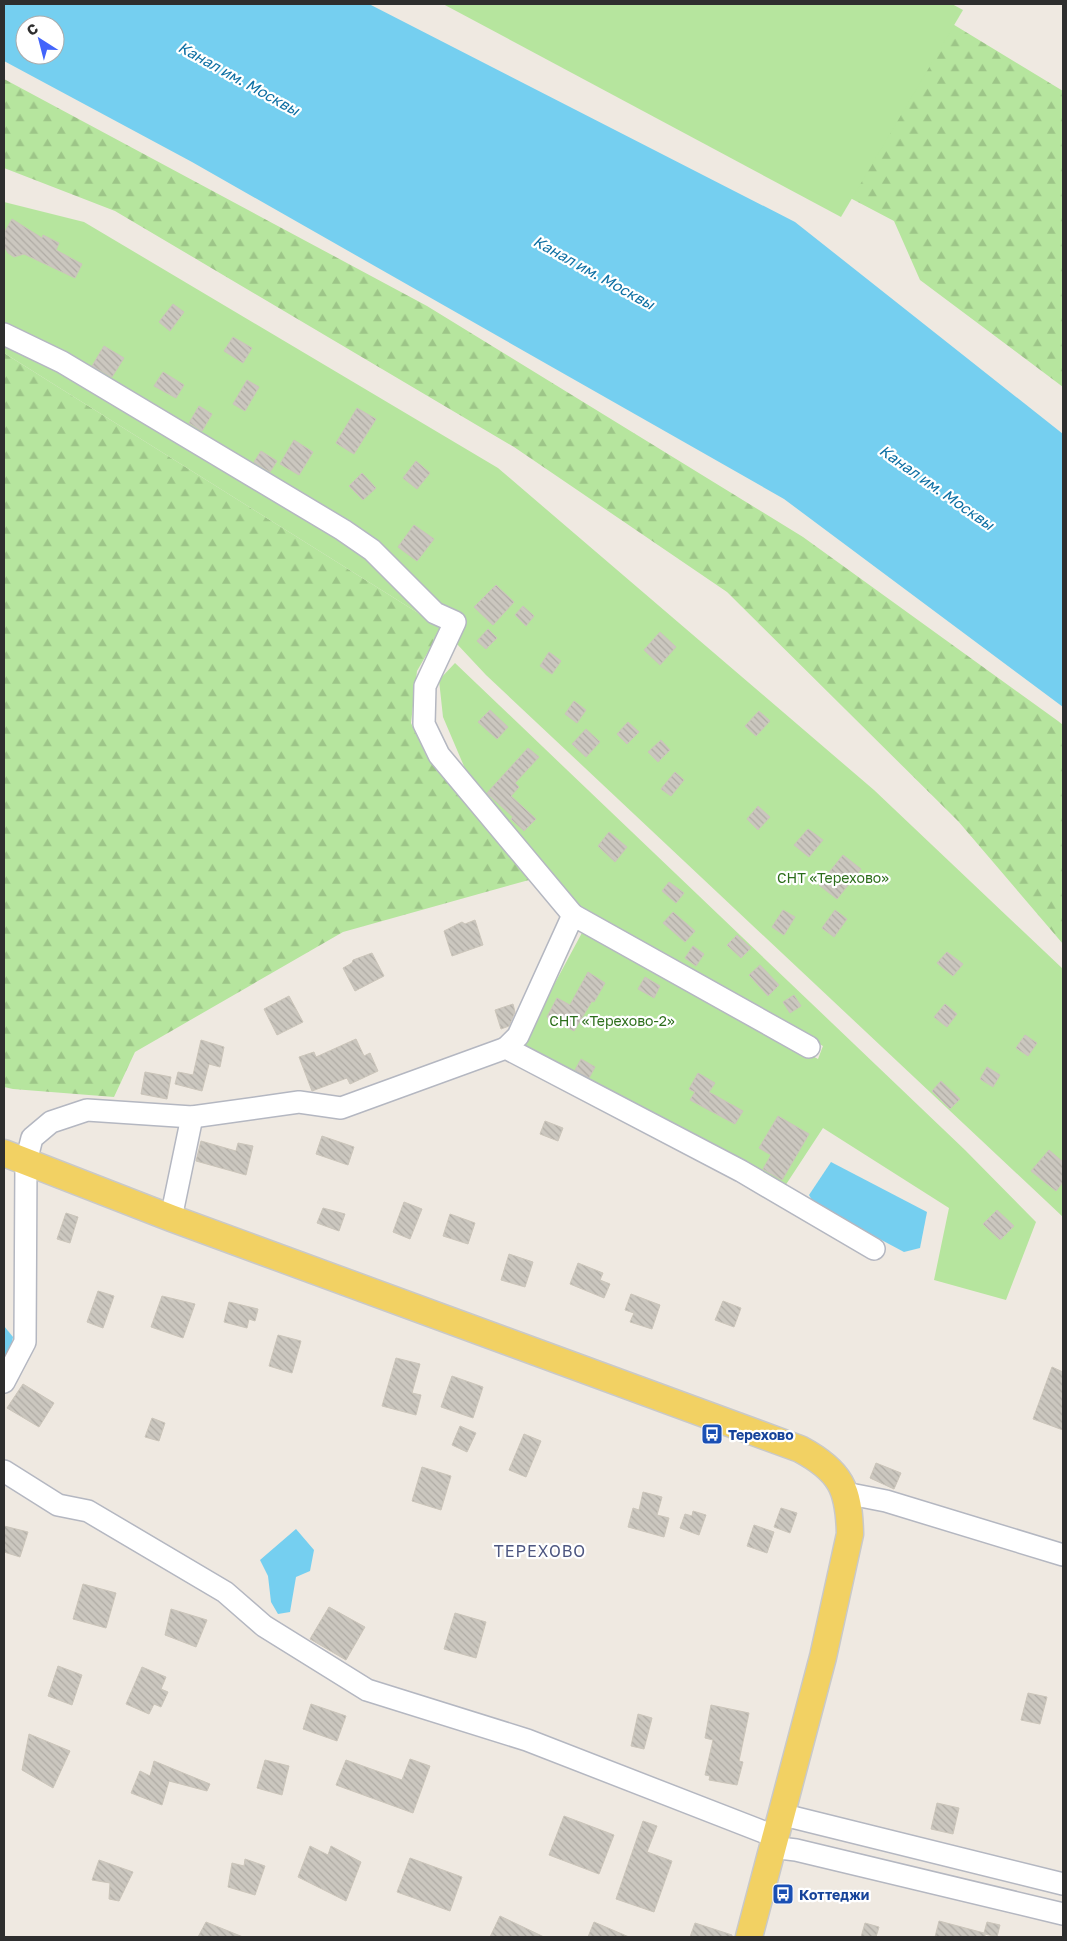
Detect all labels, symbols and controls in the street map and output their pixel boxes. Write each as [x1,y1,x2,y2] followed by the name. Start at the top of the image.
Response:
[15,15,65,65] north arrow
[23,19,41,39] text: С
[175,37,303,119] water label: Канал им. Москвы
[530,231,658,313] water label: Канал им. Москвы
[876,441,998,534] water label: Канал им. Москвы
[777,869,889,886] park label: СНТ «Терехово»
[549,1012,675,1029] park label: СНТ «Терехово-2»
[700,1422,724,1446] bus stop icon: Терехово
[728,1426,794,1443] place label: Терехово
[494,1541,586,1561] district label: ТЕРЕХОВО
[771,1882,795,1906] bus stop icon: Коттеджи
[799,1886,869,1903] place label: Коттеджи

